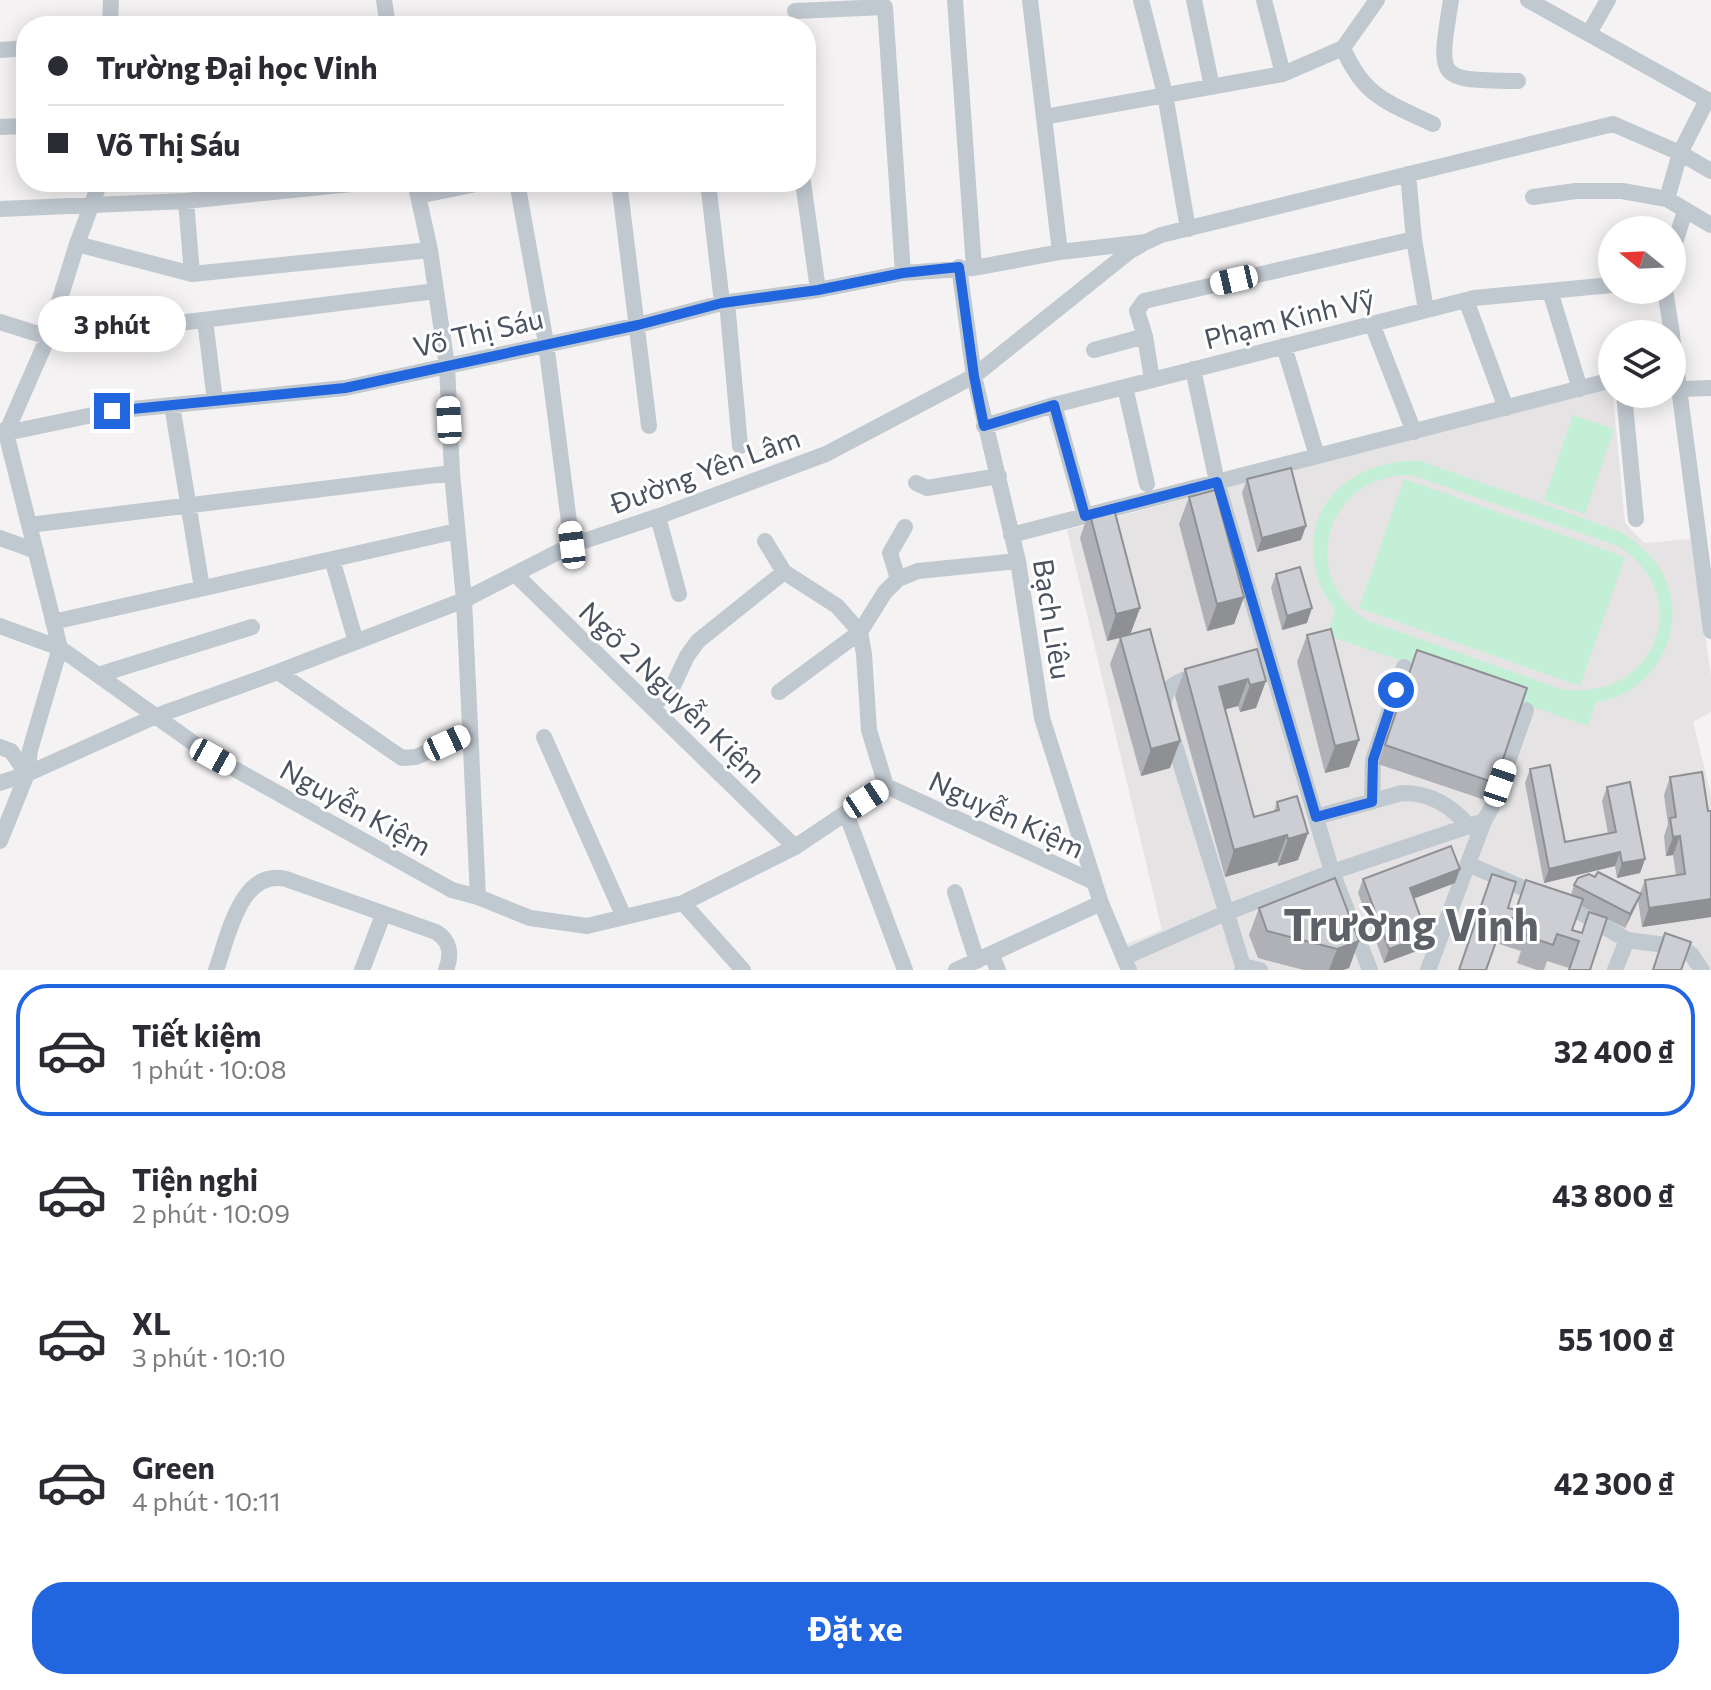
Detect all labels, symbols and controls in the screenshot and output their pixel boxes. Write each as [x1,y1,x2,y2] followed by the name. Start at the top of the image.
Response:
[96,48,378,85] text: Trường Đại học Vinh
[96,125,240,162] text: Võ Thị Sáu
[1598,216,1686,304] north arrow
[1598,216,1686,408] map controls
[1208,263,1260,297] car
[1200,280,1378,356] street label: Phạm Kinh Vỹ
[38,295,186,351] callout: 3 phút
[410,301,546,363] street label: Võ Thị Sáu
[74,308,150,339] text: 3 phút
[1598,320,1686,408] button: layers
[94,393,130,429] route end
[436,395,462,445] car
[605,420,805,520] street label: Đường Yên Lâm
[557,520,587,570] car
[1027,556,1079,682] street label: Bạch Liêu
[573,594,773,790] street label: Ngõ 2 Nguyễn Kiệm
[1378,672,1414,708] route start
[420,722,474,764] car
[186,735,240,779] car
[275,752,437,862] street label: Nguyễn Kiệm
[1481,756,1519,810] car
[924,763,1090,865] street label: Nguyễn Kiệm
[839,776,893,822] car
[1283,896,1539,950] district label: Trường Vinh
[36,1014,108,1086] icon: car
[132,1016,261,1053] text: Tiết kiệm
[1554,1032,1675,1069] text: 32 400 ₫
[132,1053,287,1084] text: 1 phút · 10:08
[36,1158,108,1230] icon: car
[132,1160,258,1197] text: Tiện nghi
[1552,1176,1675,1213] text: 43 800 ₫
[132,1197,290,1228] text: 2 phút · 10:09
[36,1302,108,1374] icon: car
[132,1304,171,1341] text: XL
[1558,1320,1675,1357] text: 55 100 ₫
[132,1341,286,1372] text: 3 phút · 10:10
[36,1446,108,1518] icon: car
[132,1448,215,1485] text: Green
[1554,1464,1675,1501] text: 42 300 ₫
[132,1485,281,1516] text: 4 phút · 10:11
[32,1582,1679,1674] button: Đặt xe

